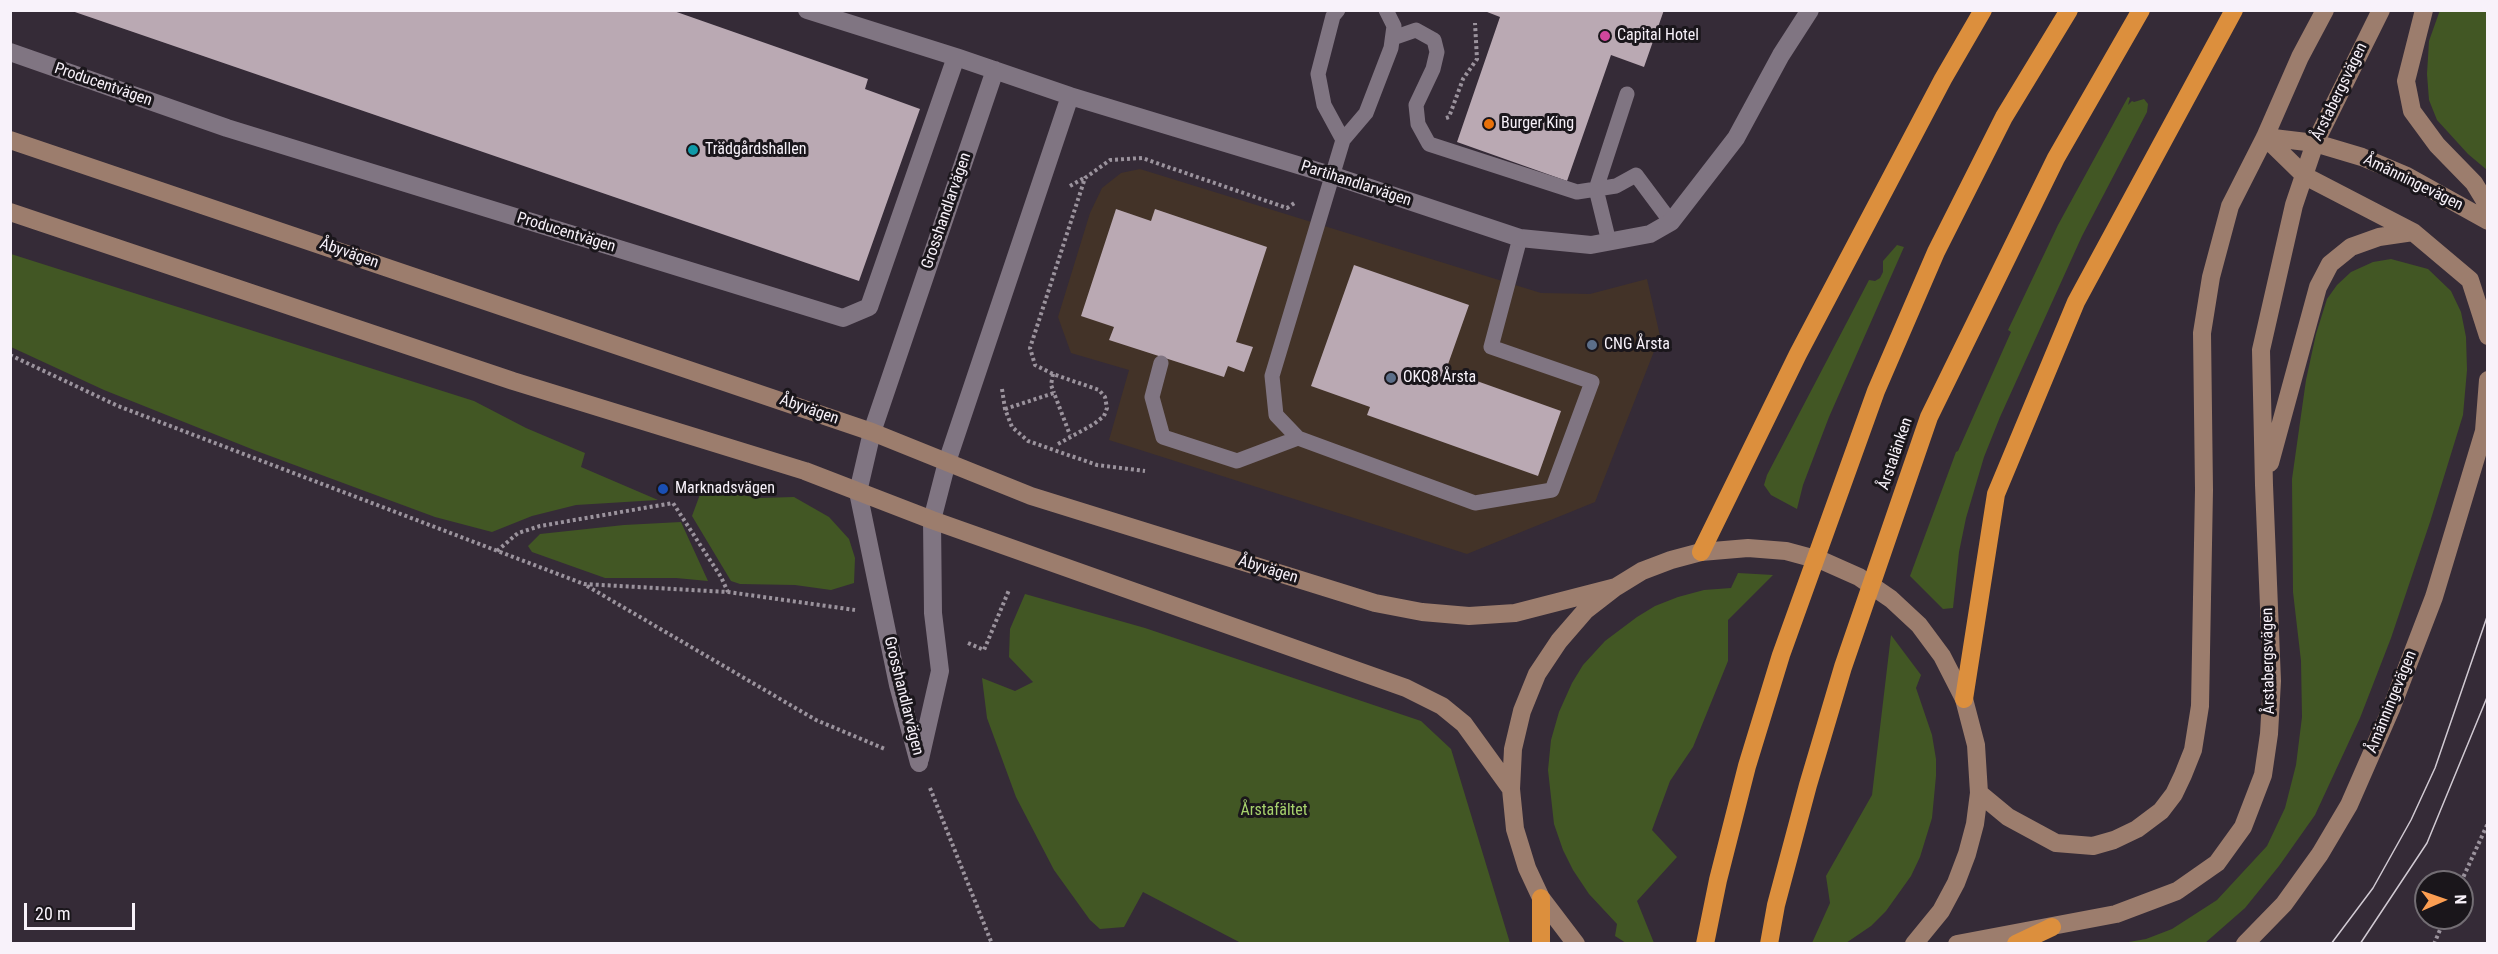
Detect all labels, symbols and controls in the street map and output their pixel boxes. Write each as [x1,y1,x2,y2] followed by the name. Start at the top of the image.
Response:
[1617,26,1699,46] place label: Capital Hotel
[1598,29,1612,43] marker: Capital Hotel
[2308,40,2372,144] street label: Årstabergsvägen
[52,59,154,111] street label: Producentvägen
[1501,114,1574,134] place label: Burger King
[1482,117,1496,131] marker: Burger King
[705,140,806,160] place label: Trädgårdshallen
[686,143,700,157] marker: Trädgårdshallen
[918,150,976,272] street label: Grosshandlarvägen
[2360,151,2466,215] street label: Åmänningevägen
[1298,157,1414,211] street label: Partihandlarvägen
[514,209,618,257] street label: Producentvägen
[317,235,381,273] street label: Åbyvägen
[1604,335,1670,355] place label: CNG Årsta
[1585,338,1599,352] marker: CNG Årsta
[1403,368,1476,388] place label: OKQ8 Årsta
[1384,371,1398,385] marker: OKQ8 Årsta
[777,391,841,429] street label: Åbyvägen
[1875,415,1917,493] street label: Årstalänken
[675,479,775,499] place label: Marknadsvägen
[656,482,670,496] marker: Marknadsvägen
[1236,552,1300,588] street label: Åbyvägen
[2258,608,2280,714] street label: Årstabergsvägen
[879,635,927,757] street label: Grosshandlarvägen
[2363,648,2421,756] street label: Åmänningevägen
[1240,801,1308,821] park label: Årstafältet
[2414,870,2474,930] north arrow
[27,891,138,929] scale bar
[2451,894,2470,905] text: N
[35,903,70,924] text: 20 m

